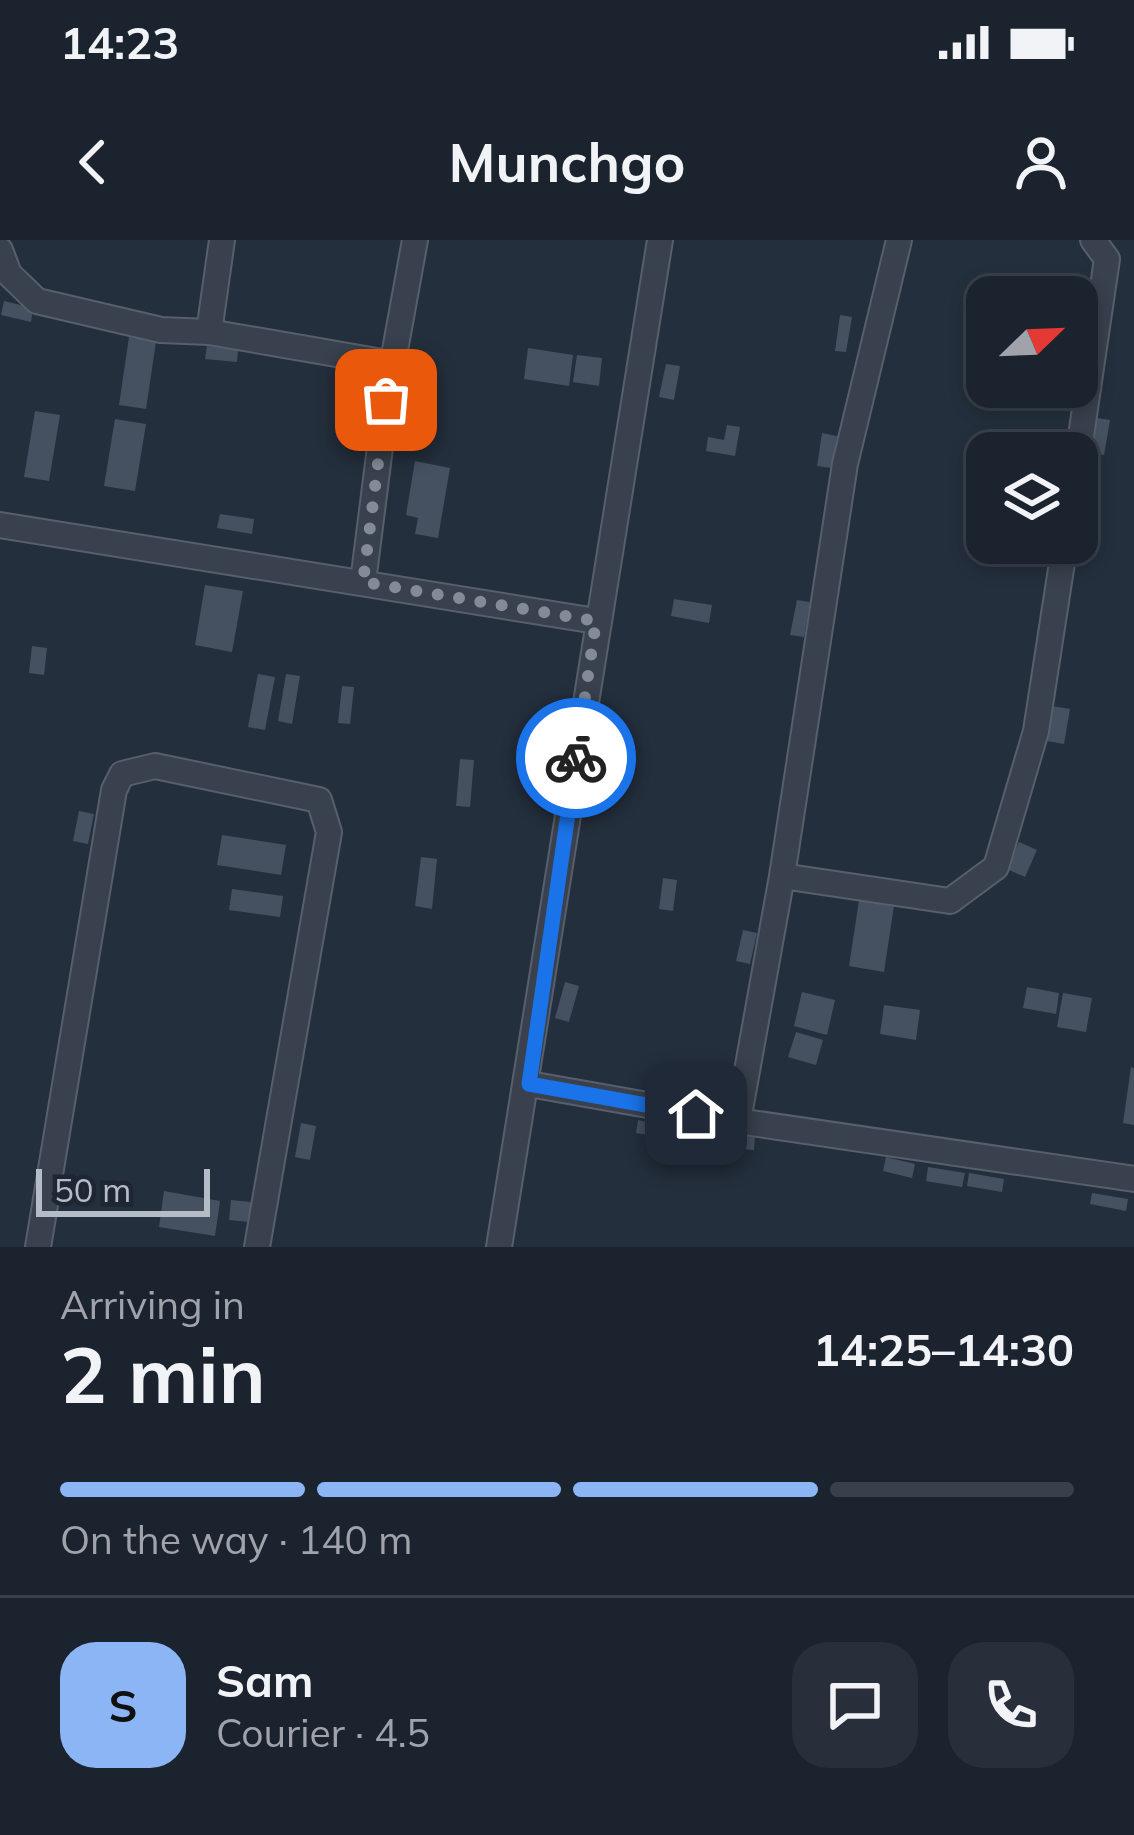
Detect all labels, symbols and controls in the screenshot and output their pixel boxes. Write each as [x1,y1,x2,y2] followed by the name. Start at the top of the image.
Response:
[60,14,179,70] text: 14:23
[448,128,686,196] text: Munchgo
[60,129,126,195] icon: back
[1008,129,1074,195] icon: person
[966,276,1098,408] north arrow
[966,276,1098,564] map controls
[335,349,437,451] pin
[353,367,419,433] icon: bag
[966,432,1098,564] button: layers
[516,698,636,818] courier
[543,725,609,791] icon: bike
[645,1063,747,1165] pin
[663,1081,729,1147] icon: home
[36,1163,210,1216] scale bar
[54,1169,131,1210] text: 50 m
[60,1280,245,1329] text: Arriving in
[813,1321,1074,1377] text: 14:25–14:30
[60,1325,266,1423] text: 2 min
[60,1515,412,1564] text: On the way · 140 m
[792,1642,918,1768] button: chat
[948,1642,1074,1768] button: phone
[216,1652,313,1708] text: Sam
[108,1677,138,1733] text: S
[216,1708,430,1757] text: Courier · 4.5

